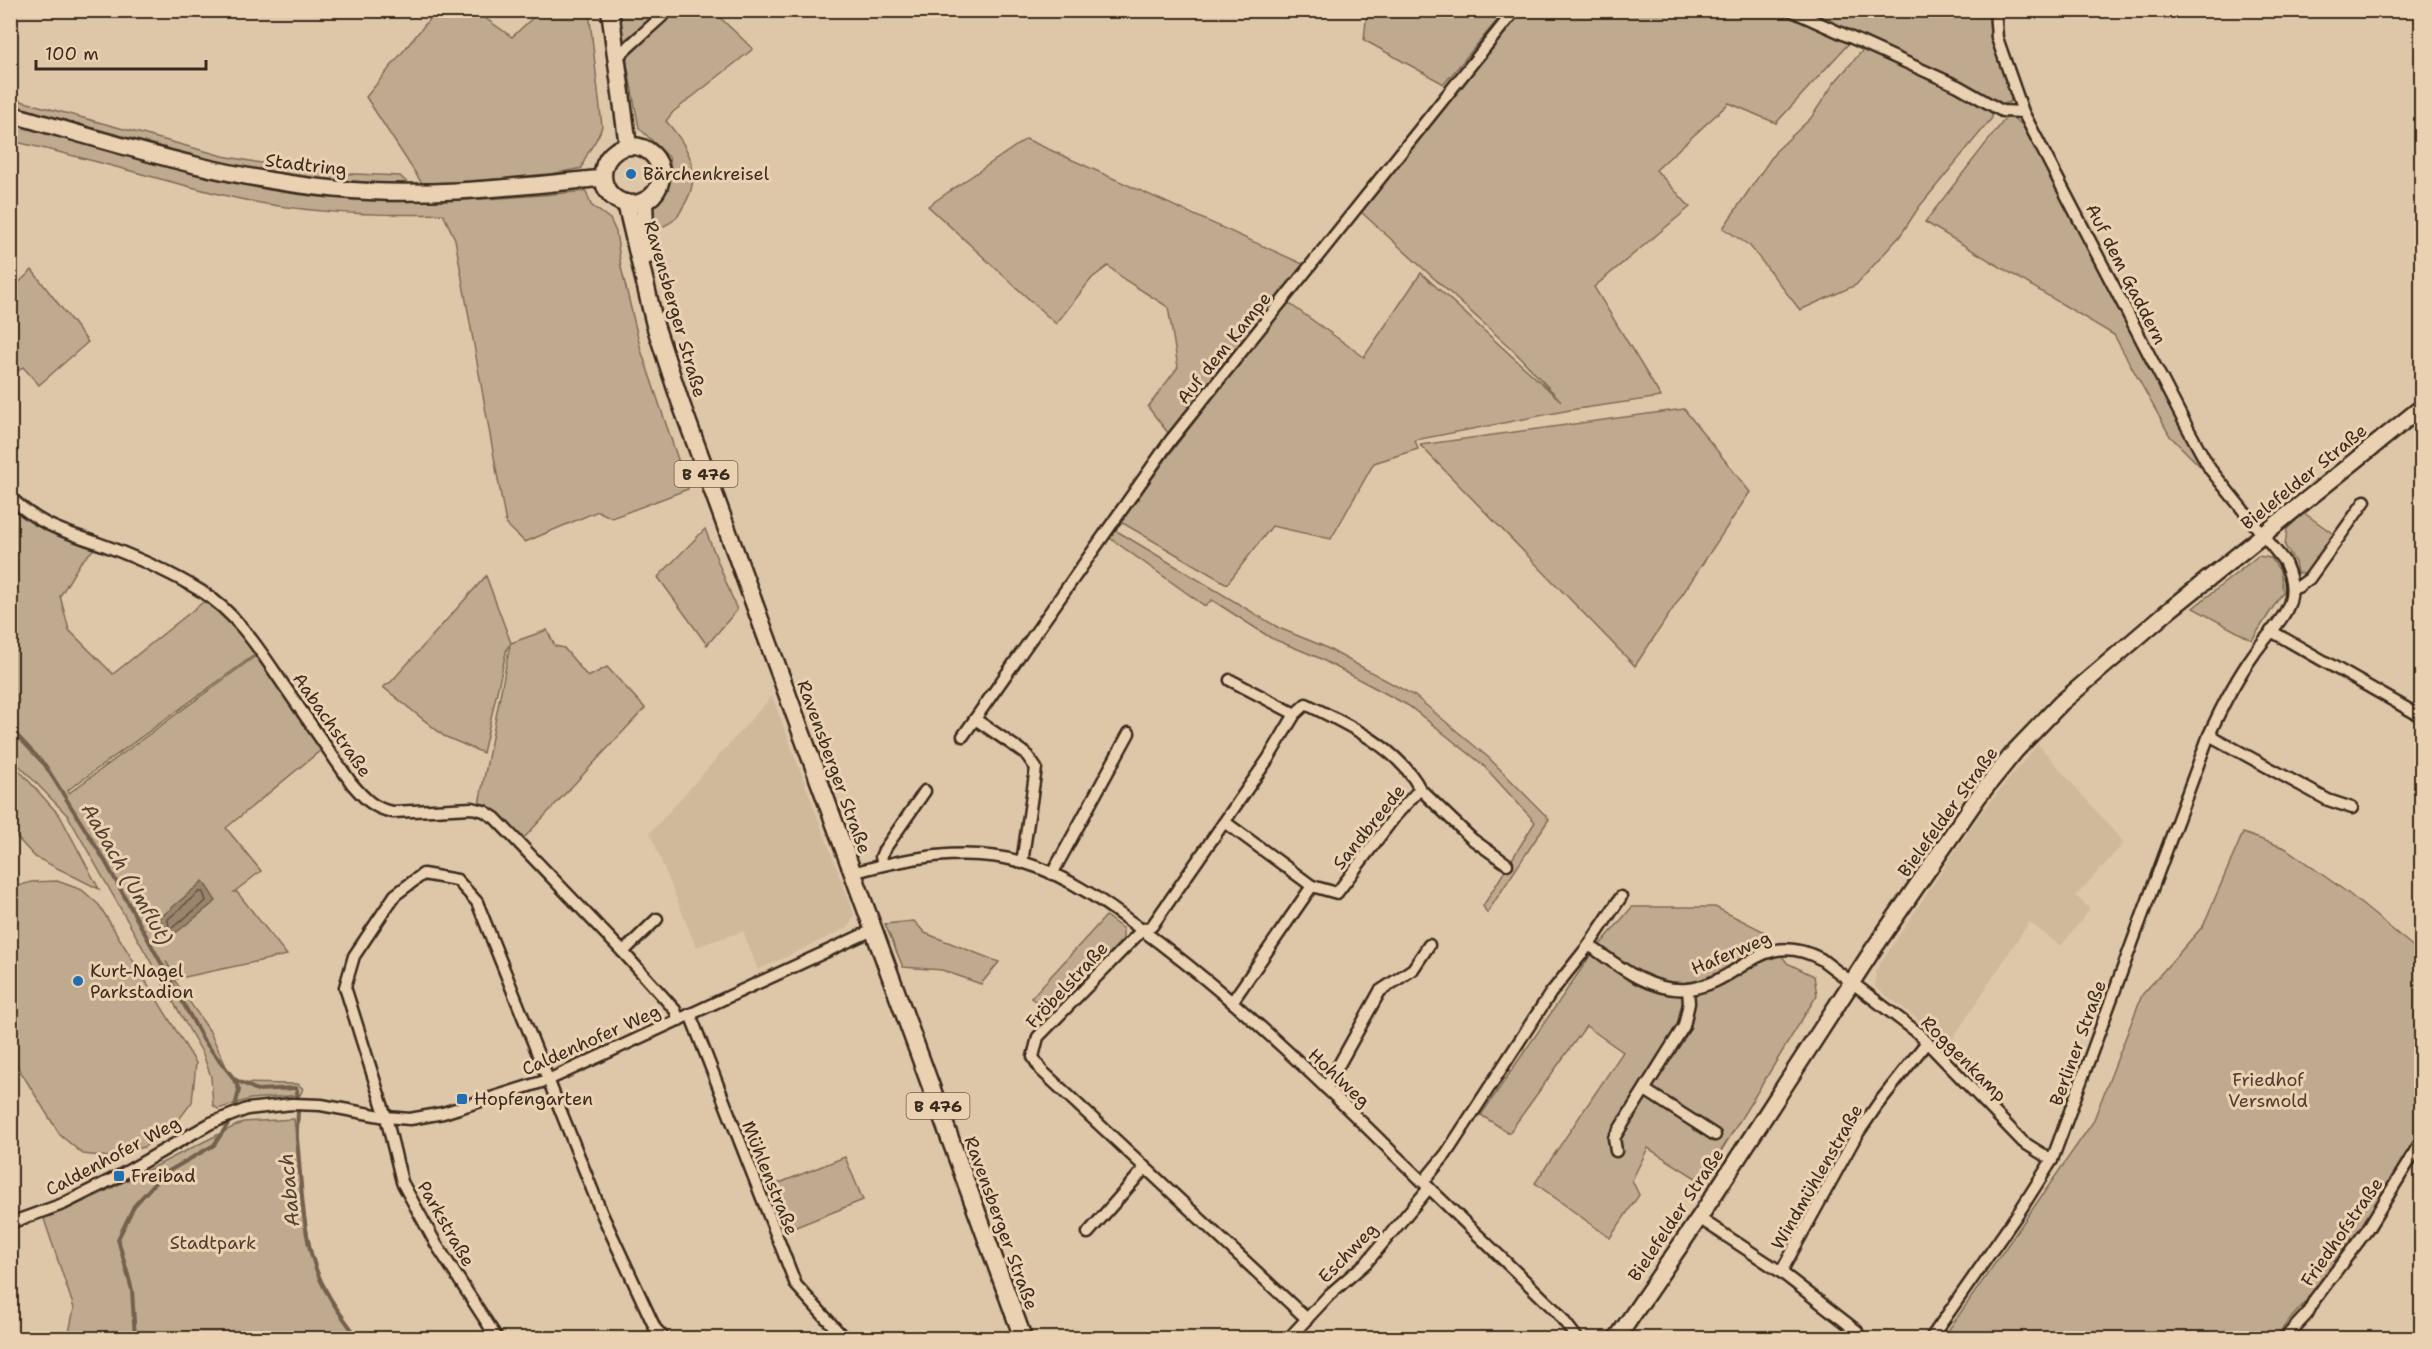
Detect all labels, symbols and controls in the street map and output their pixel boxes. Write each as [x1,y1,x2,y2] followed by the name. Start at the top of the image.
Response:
[36,33,206,71] scale bar
[45,42,99,66] text: 100 m
[264,148,348,182] street label: Stadtring
[643,162,770,186] place label: Bärchenkreisel
[624,167,638,181] marker: Bärchenkreisel
[2080,199,2172,349] street label: Auf dem Gaddern
[638,218,712,400] street label: Ravensberger Straße
[1171,287,1277,409] street label: Auf dem Kampe
[2236,419,2372,535] street label: Bielefelder Straße
[674,461,738,487] road number: B 476
[287,668,377,782] street label: Aabachstraße
[791,677,877,857] street label: Ravensberger Straße
[1893,742,2003,882] street label: Bielefelder Straße
[1327,780,1411,874] street label: Sandbreede
[76,798,178,950] water label: Aabach (Umflut)
[1687,925,1775,981] street label: Haferweg
[1021,936,1113,1034] street label: Fröbelstraße
[90,959,193,1004] place label: Kurt-Nagel Parkstadion
[71,974,85,988] marker: Kurt-Nagel Parkstadion
[2044,977,2112,1109] street label: Berliner Straße
[518,999,664,1081] street label: Caldenhofer Weg
[1916,1011,2012,1107] street label: Roggenkamp
[1303,1043,1375,1113] street label: Hohlweg
[2228,1068,2308,1113] park label: Friedhof Versmold
[474,1087,593,1111] place label: Hopfengarten
[455,1092,469,1106] marker: Hopfengarten
[906,1093,970,1119] road number: B 476
[1766,1100,1868,1254] street label: Windmühlenstraße
[42,1110,184,1202] street label: Caldenhofer Weg
[736,1117,804,1239] street label: Mühlenstraße
[958,1133,1044,1313] street label: Ravensberger Straße
[1623,1144,1729,1286] street label: Bielefelder Straße
[273,1152,305,1228] water label: Aabach
[131,1164,196,1188] place label: Freibad
[112,1169,126,1183] marker: Freibad
[2296,1173,2388,1291] street label: Friedhofstraße
[412,1177,480,1271] street label: Parkstraße
[1313,1217,1383,1289] street label: Eschweg
[170,1231,256,1255] park label: Stadtpark

